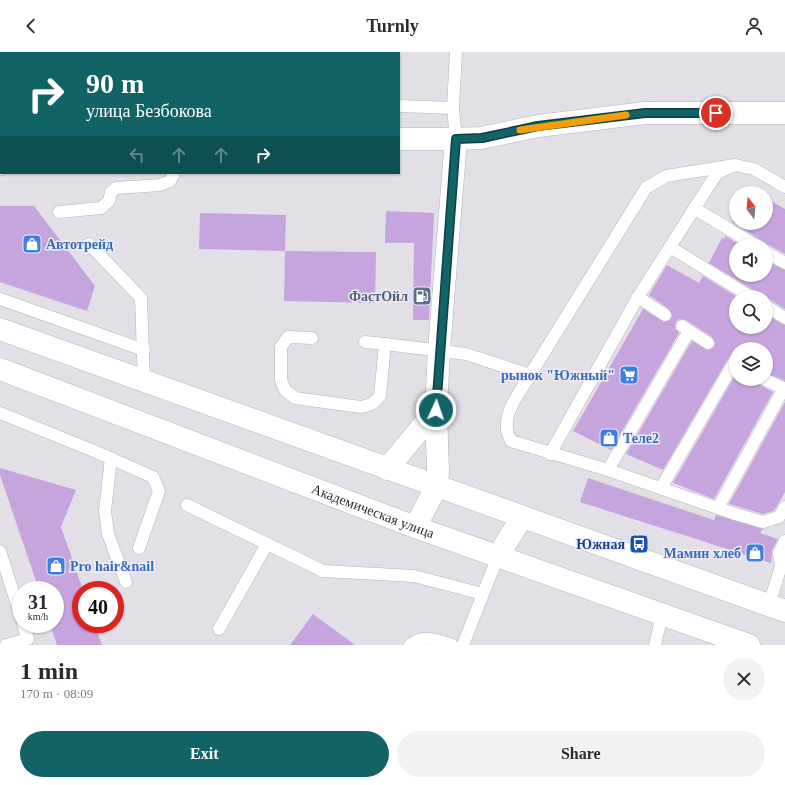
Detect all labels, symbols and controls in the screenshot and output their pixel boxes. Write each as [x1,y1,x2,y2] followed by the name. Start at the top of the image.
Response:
[20,15,42,37] icon: back
[743,15,765,37] icon: person
[366,16,419,36] text: Turnly
[20,68,72,120] icon: right
[86,68,144,99] text: 90 m
[699,96,733,130] pin
[86,101,212,121] text: улица Безбокова
[705,102,727,124] icon: arrive
[126,144,148,166] icon: left
[168,144,190,166] icon: ahead
[210,144,232,166] icon: ahead
[252,144,274,166] icon: right
[729,186,773,230] north arrow
[729,186,773,386] map controls
[21,233,43,255] shop icon: Автотрейд
[46,237,113,252] place label: Автотрейд
[729,238,773,282] button: sound
[411,285,433,307] fuel station icon: ФастОйл
[349,289,408,304] place label: ФастОйл
[729,290,773,334] button: search
[729,342,773,386] button: layers
[618,364,640,386] supermarket icon: рынок "Южный"
[501,368,615,383] place label: рынок "Южный"
[415,389,457,431] position arrow
[598,427,620,449] shop icon: Теле2
[623,431,659,446] place label: Теле2
[310,481,437,541] street label: Академическая улица
[628,533,650,555] bus stop icon: Южная
[576,537,625,552] place label: Южная
[744,542,766,564] shop icon: Мамин хлеб
[664,546,741,561] place label: Мамин хлеб
[45,555,67,577] shop icon: Pro hair&nail
[70,559,154,574] place label: Pro hair&nail
[72,581,124,633] speed limit sign: 40
[28,591,48,613] text: 31
[28,611,48,622] text: km/h
[20,658,78,684] text: 1 min
[723,658,765,700] button: close
[20,686,93,701] text: 170 m · 08:09
[20,731,389,777] button: Exit
[397,731,765,777] button: Share

